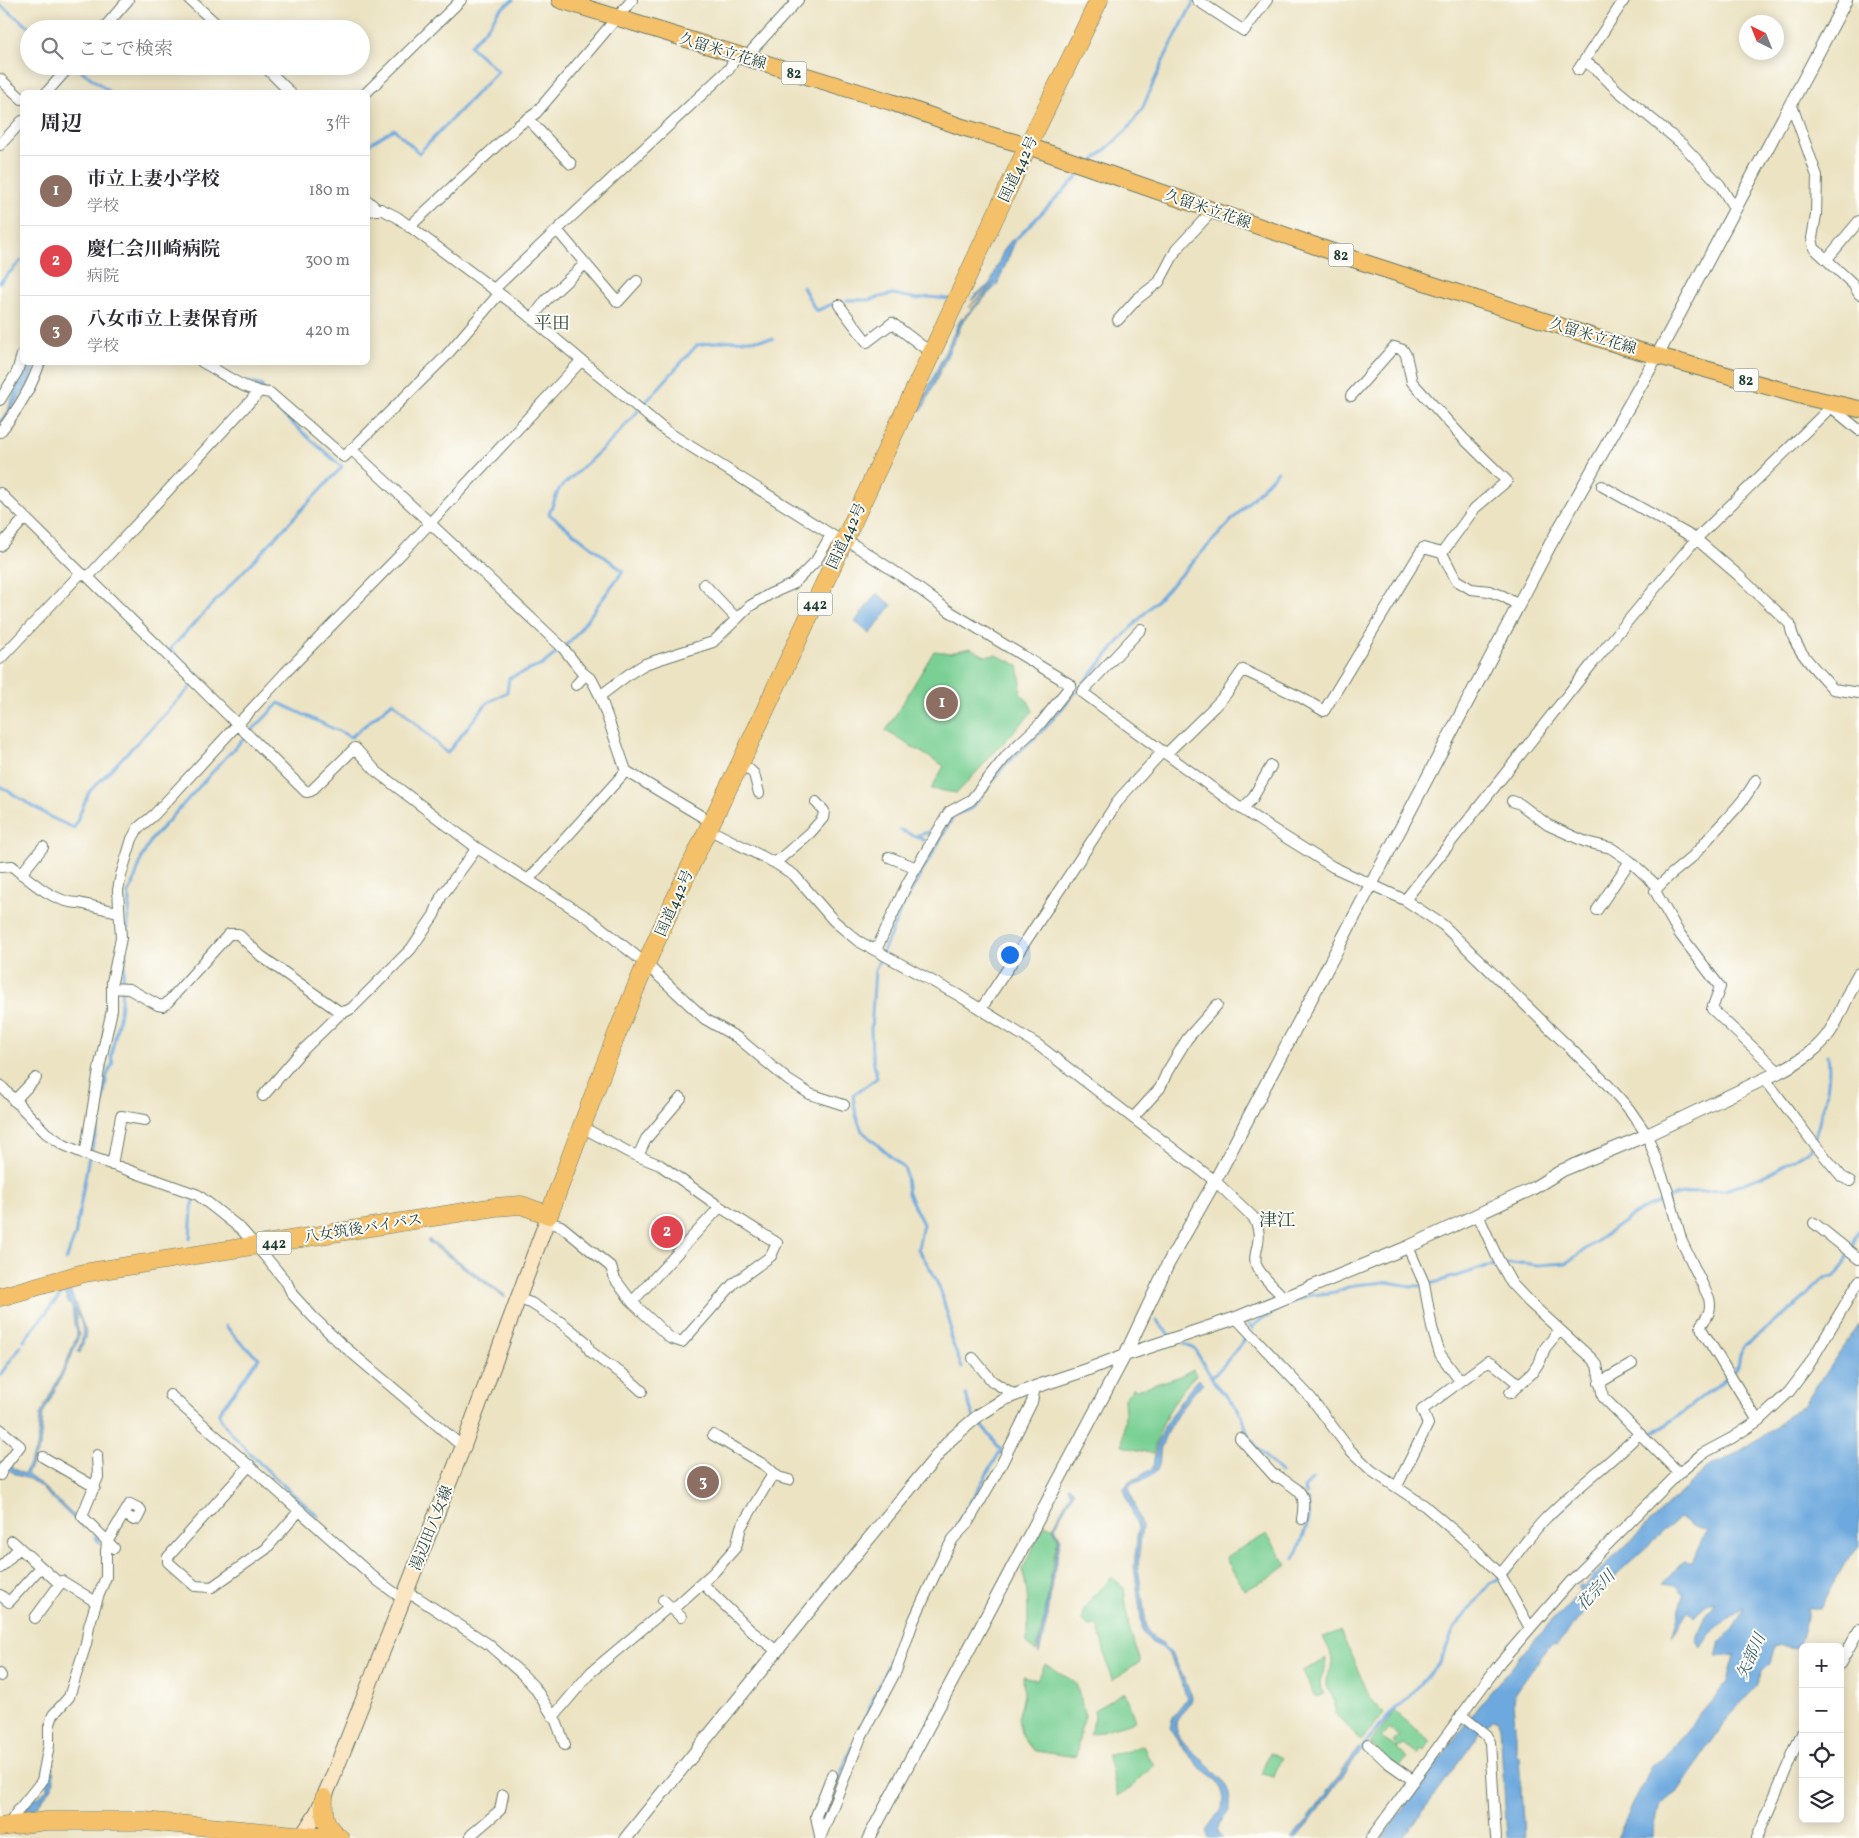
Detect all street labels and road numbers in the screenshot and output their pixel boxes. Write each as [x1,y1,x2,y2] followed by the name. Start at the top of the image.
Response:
[676,29,769,76] street label: 久留米立花線
[782,62,806,84] road number: 82
[995,133,1044,206] street label: 国道442号
[1162,186,1253,235] street label: 久留米立花線
[1328,244,1354,266] road number: 82
[1546,314,1639,361] street label: 久留米立花線
[1734,368,1758,392] road number: 82
[823,500,872,573] street label: 国道442号
[798,592,832,616] road number: 442
[651,867,699,940] street label: 国道442号
[302,1210,424,1249] street label: 八女筑後バイパス
[256,1232,292,1254] road number: 442
[406,1483,459,1574] street label: 湯辺田八女線

